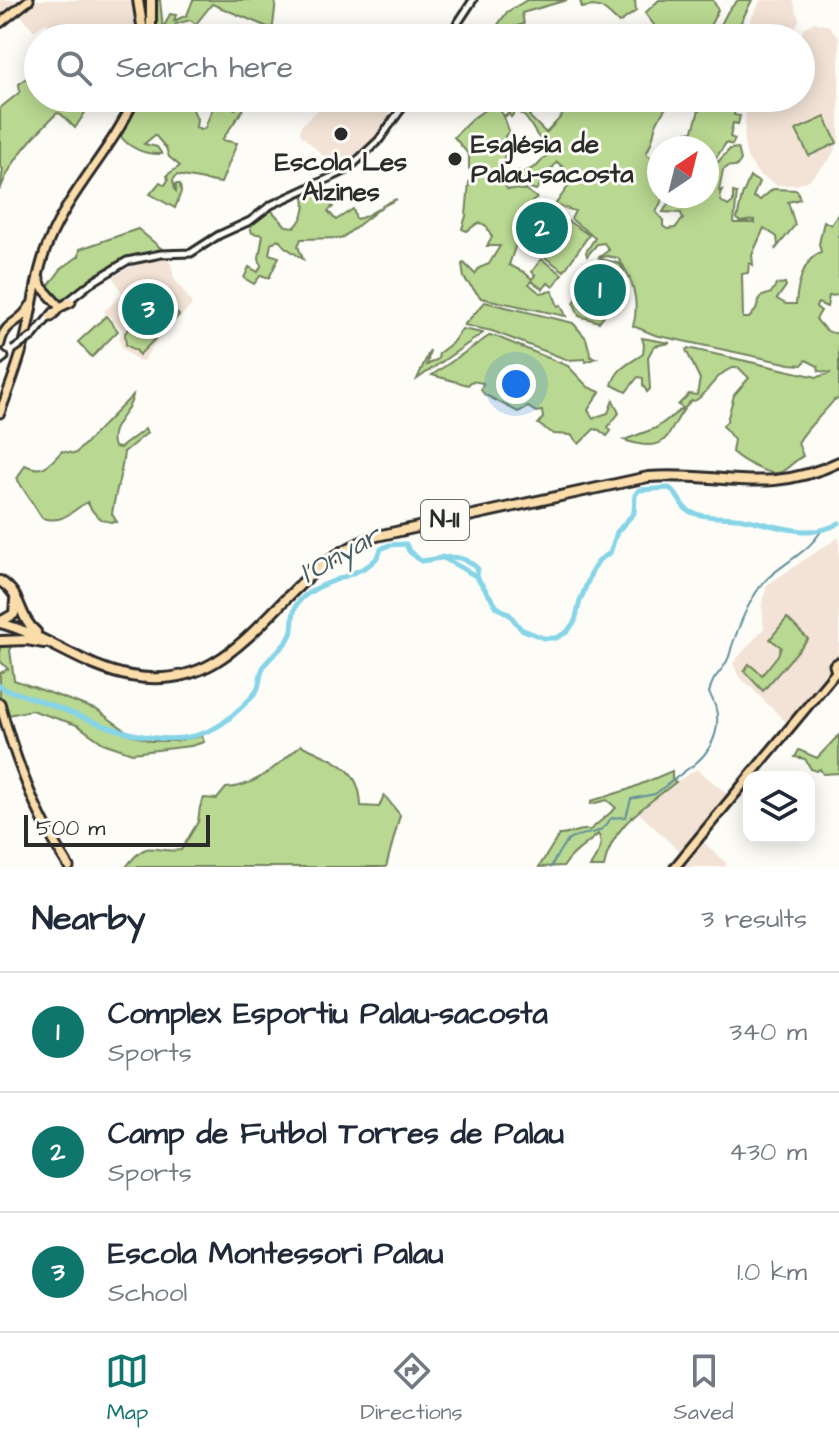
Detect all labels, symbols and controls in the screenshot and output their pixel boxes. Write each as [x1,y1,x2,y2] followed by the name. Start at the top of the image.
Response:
[24,24,815,112] search box
[52,46,96,90] icon: search
[116,47,293,89] text: Search here
[332,125,350,143] marker: Escola Les Alzines
[471,126,634,192] place label: Església de Palau-sacosta
[647,136,719,208] north arrow
[275,144,407,210] place label: Escola Les Alzines
[446,150,464,168] marker: Església de Palau-sacosta
[516,198,568,258] pin: 2
[574,260,626,320] pin: 1
[122,279,174,339] pin: 3
[496,364,536,404] your location
[421,500,469,540] road number: N-II
[293,515,390,594] water label: l'Onyar
[743,771,815,843] map controls
[743,771,815,843] button: layers
[24,811,210,847] scale bar
[36,813,105,844] text: 500 m
[32,895,146,943] text: Nearby
[701,901,807,937] text: 3 results
[108,993,548,1035] text: Complex Esportiu Palau-sacosta
[56,1014,60,1050] text: 1
[729,1014,807,1050] text: 340 m
[108,1035,192,1071] text: Sports
[108,1113,564,1155] text: Camp de Futbol Torres de Palau
[51,1134,65,1170] text: 2
[729,1134,807,1170] text: 430 m
[108,1155,192,1191] text: Sports
[108,1233,443,1275] text: Escola Montessori Palau
[51,1254,65,1290] text: 3
[737,1254,807,1290] text: 1.0 km
[108,1275,187,1311] text: School
[105,1349,149,1428] tab: Map
[360,1349,463,1428] tab: Directions
[674,1349,734,1428] tab: Saved

